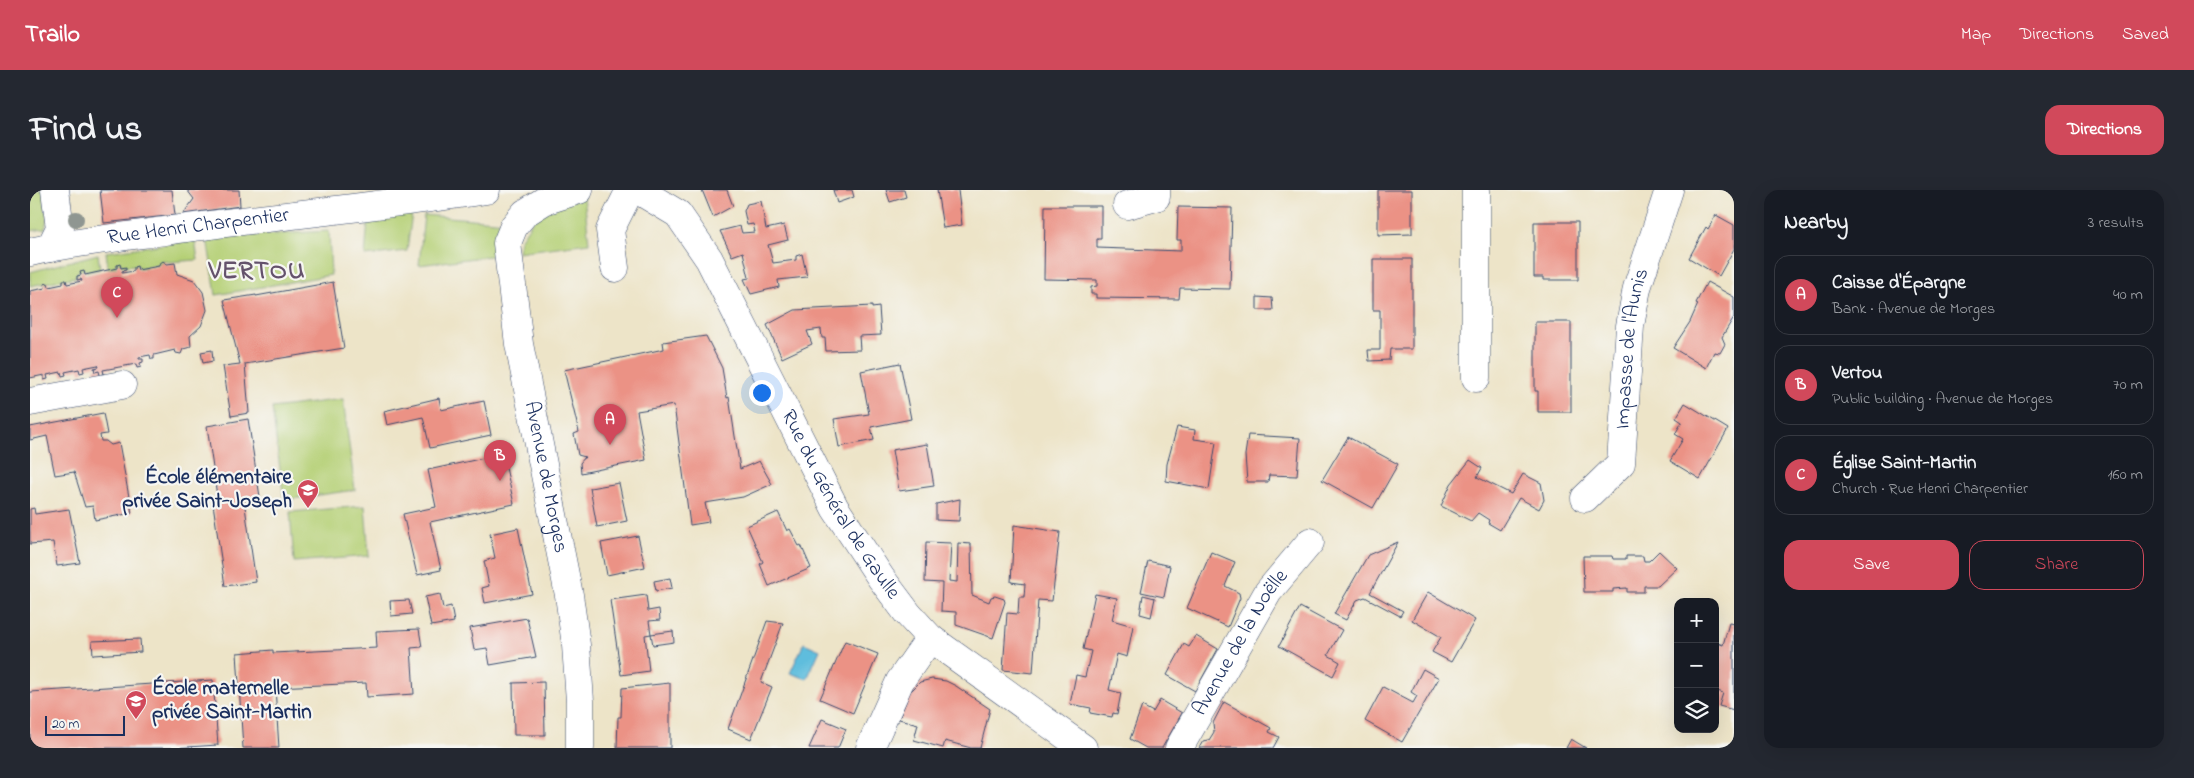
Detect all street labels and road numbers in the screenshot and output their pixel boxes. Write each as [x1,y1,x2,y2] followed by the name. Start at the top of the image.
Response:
[105,201,291,253] street label: Rue Henri Charpentier
[1608,264,1657,430] street label: Impasse de l'Aunis
[516,398,575,556] street label: Avenue de Morges
[773,405,908,606] street label: Rue du Général de Gaulle
[1185,563,1296,721] street label: Avenue de la Noëlle

